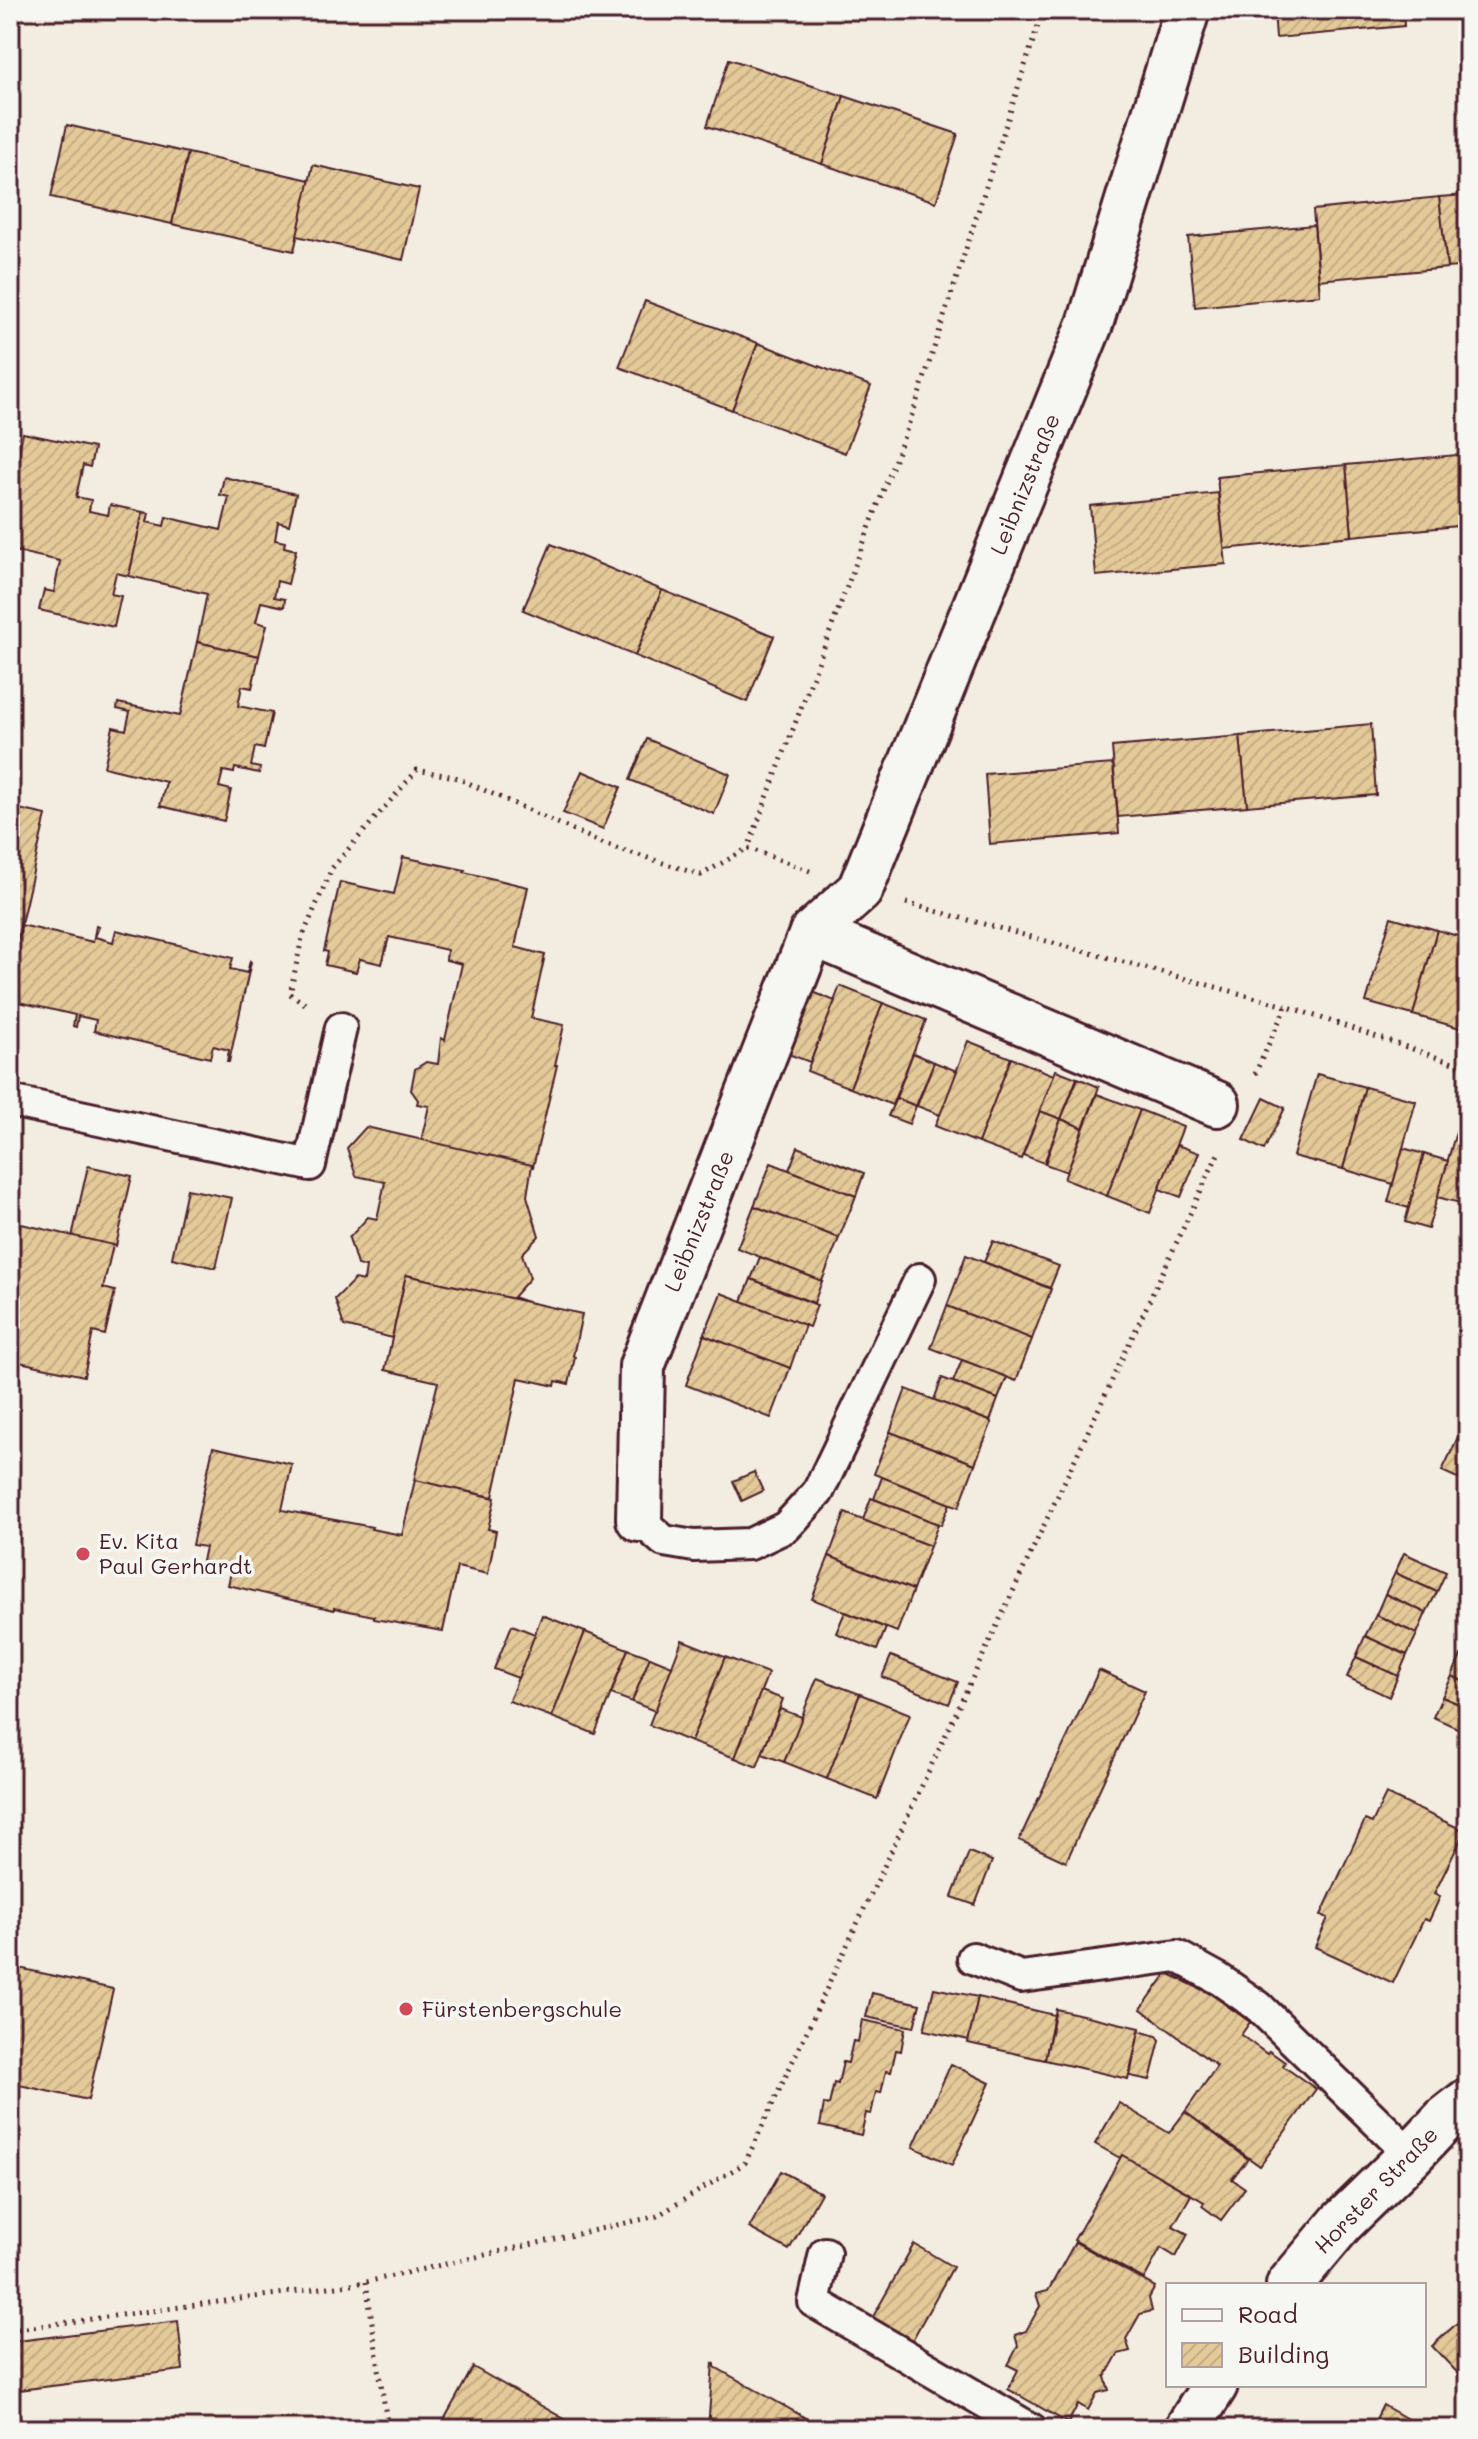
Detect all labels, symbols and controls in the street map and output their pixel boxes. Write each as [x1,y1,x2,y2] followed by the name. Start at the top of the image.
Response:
[983,409,1066,559] street label: Leibnizstraße
[657,1146,740,1296] street label: Leibnizstraße
[99,1526,253,1580] place label: Ev. Kita Paul Gerhardt
[74,1545,92,1563] marker: Ev. Kita Paul Gerhardt
[422,1994,622,2023] place label: Fürstenbergschule
[397,2000,415,2018] marker: Fürstenbergschule
[1307,2120,1444,2260] street label: Horster Straße
[1166,2283,1426,2387] legend
[1238,2298,1298,2329] text: Road
[1238,2338,1329,2369] text: Building

